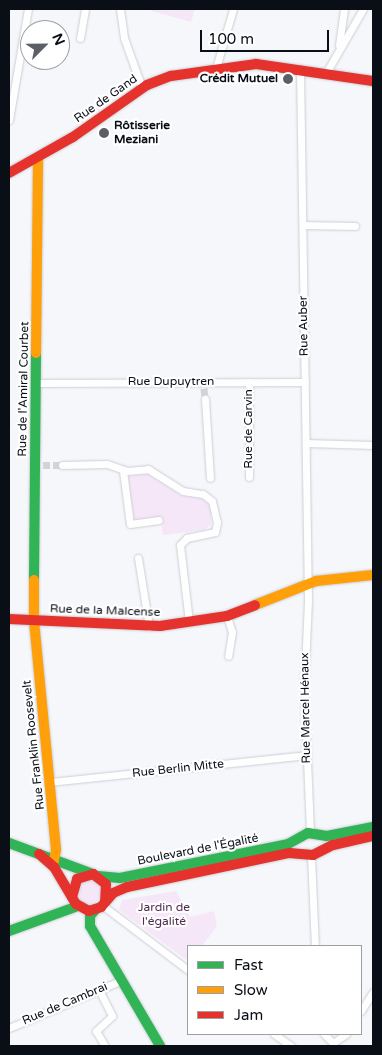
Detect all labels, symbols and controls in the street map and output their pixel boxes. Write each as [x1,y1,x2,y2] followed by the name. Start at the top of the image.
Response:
[20,20,70,70] north arrow
[202,20,331,52] scale bar
[208,30,254,48] text: 100 m
[48,31,68,48] text: N
[72,72,140,126] street label: Rue de Gand
[200,72,278,86] place label: Crédit Mutuel
[282,73,294,85] marker: Crédit Mutuel
[114,119,170,147] place label: Rôtisserie Meziani
[98,127,110,139] marker: Rôtisserie Meziani
[296,295,312,357] street label: Rue Auber
[16,321,32,457] street label: Rue de l'Amiral Courbet
[128,375,214,389] street label: Rue Dupuytren
[242,389,256,469] street label: Rue de Carvin
[50,602,160,620] street label: Rue de la Malcense
[298,652,314,764] street label: Rue Marcel Hénaux
[20,679,48,811] street label: Rue Franklin Roosevelt
[131,757,225,781] street label: Rue Berlin Mitte
[136,831,260,869] street label: Boulevard de l'Égalité
[138,901,190,929] park label: Jardin de l'égalité
[187,945,362,1035] legend
[234,956,263,974] text: Fast
[20,980,110,1028] street label: Rue de Cambrai
[234,981,268,999] text: Slow
[234,1006,263,1024] text: Jam

